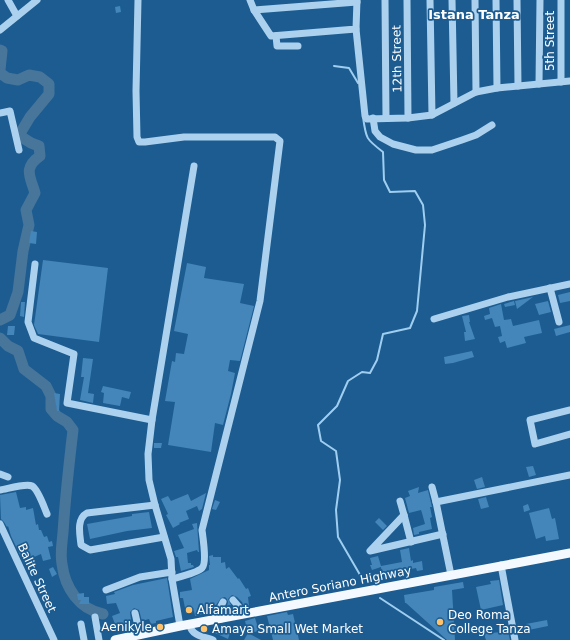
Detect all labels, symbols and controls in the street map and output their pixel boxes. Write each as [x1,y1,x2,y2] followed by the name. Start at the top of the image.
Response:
[428,7,520,22] district label: Istana Tanza
[543,11,557,71] street label: 5th Street
[389,25,405,93] street label: 12th Street
[15,541,59,615] street label: Balite Street
[268,563,412,605] street label: Antero Soriano Highway
[197,603,249,617] place label: Alfamart
[184,605,194,615] marker: Alfamart
[448,608,531,636] place label: Deo Roma College Tanza
[435,617,445,627] marker: Deo Roma College Tanza
[101,620,152,634] place label: Aenikyle
[155,622,165,632] marker: Aenikyle
[212,622,363,636] place label: Amaya Small Wet Market
[199,624,209,634] marker: Amaya Small Wet Market

